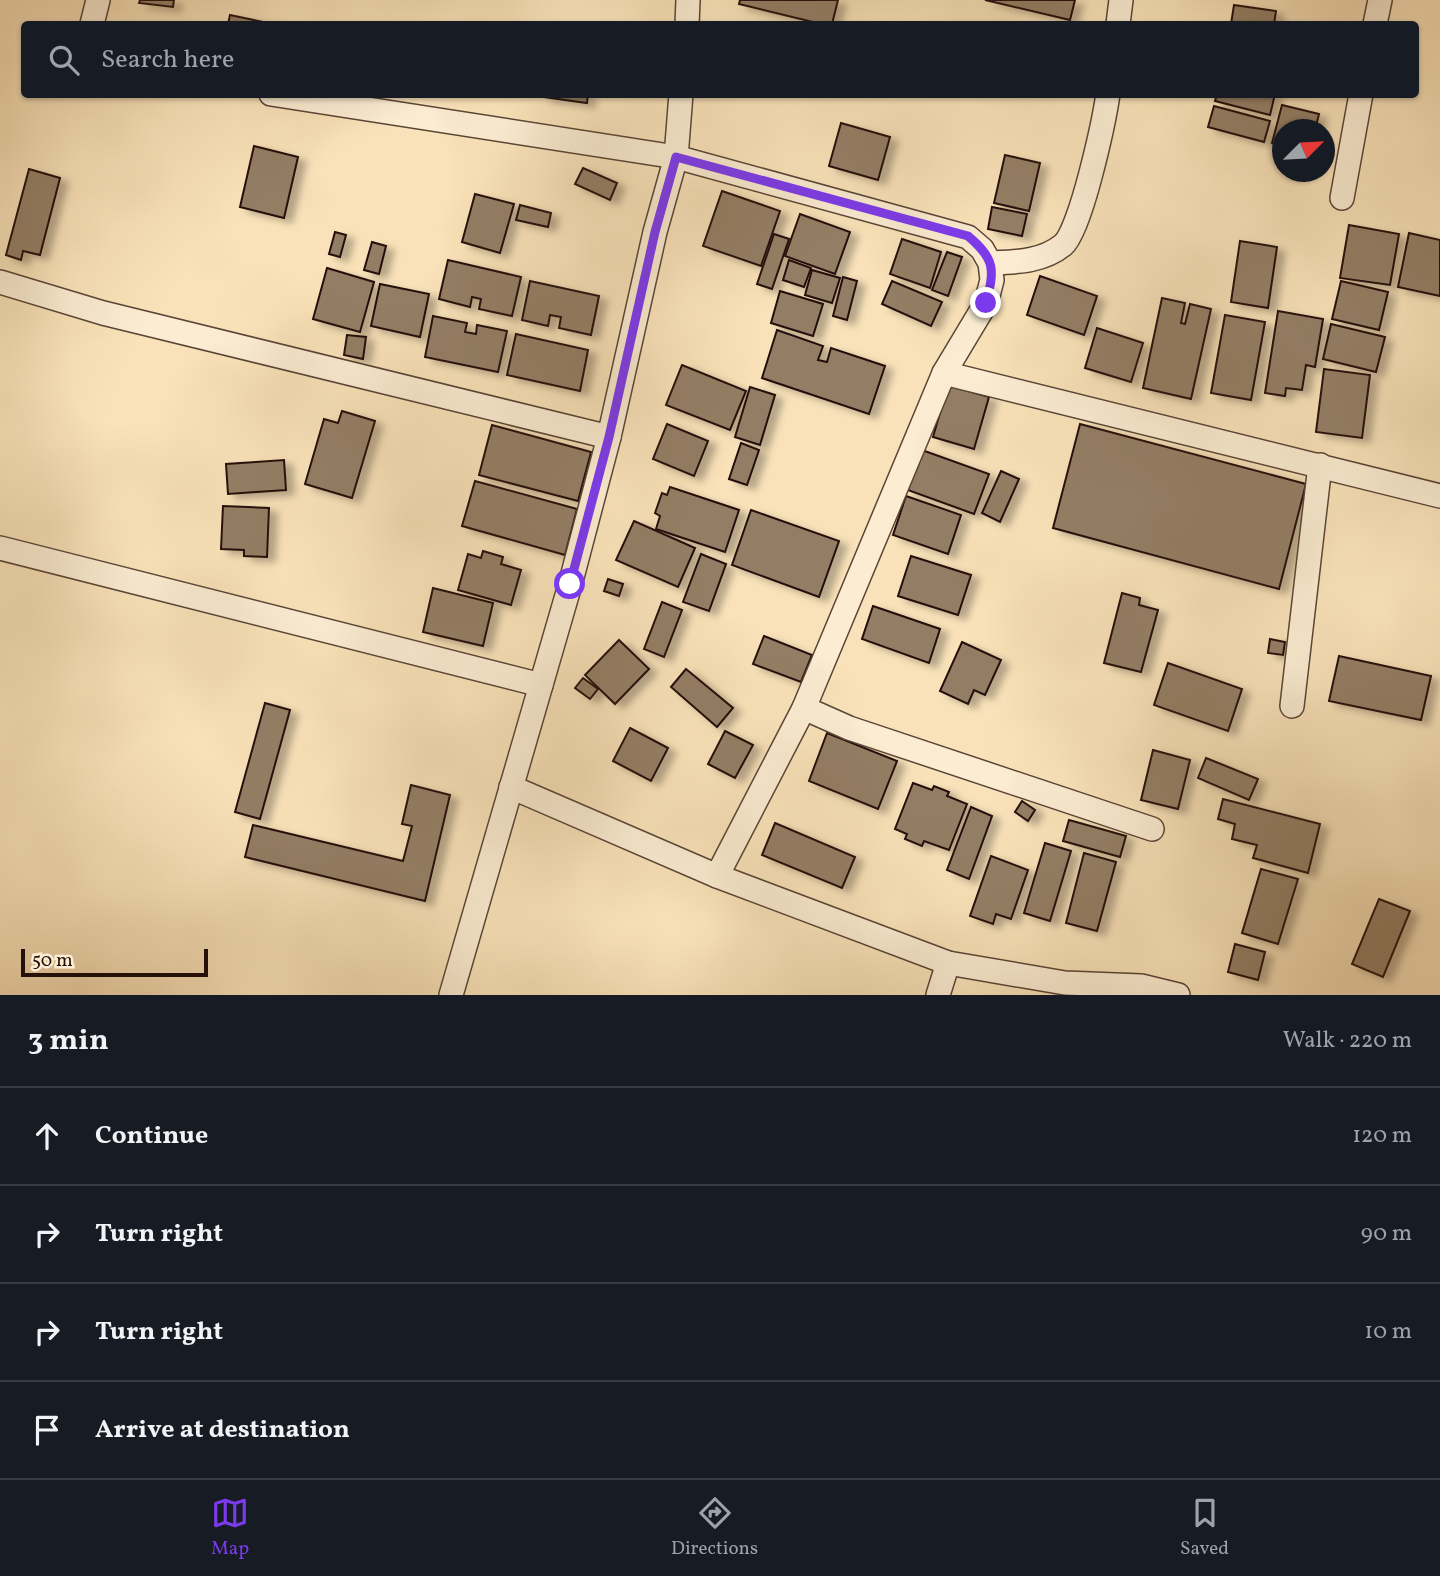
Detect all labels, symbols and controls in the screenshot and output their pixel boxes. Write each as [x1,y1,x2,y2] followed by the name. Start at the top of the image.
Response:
[21,21,1419,98] search box
[45,41,83,79] icon: search
[101,42,234,78] text: Search here
[1272,119,1335,182] north arrow
[970,287,1001,318] route end
[554,568,585,599] route start
[21,946,208,978] scale bar
[32,948,73,974] text: 50 m
[28,1020,109,1062] text: 3 min
[1283,1025,1412,1057] text: Walk · 220 m
[28,1117,66,1155] icon: ahead
[95,1118,208,1154] text: Continue
[1352,1120,1412,1152] text: 120 m
[28,1215,66,1253] icon: right
[95,1216,223,1252] text: Turn right
[1361,1218,1412,1250] text: 90 m
[28,1313,66,1351] icon: right
[95,1314,223,1350] text: Turn right
[1364,1316,1412,1348] text: 10 m
[28,1411,66,1449] icon: arrive
[95,1412,350,1448] text: Arrive at destination
[211,1494,249,1562] tab: Map
[671,1494,758,1562] tab: Directions
[1180,1494,1229,1562] tab: Saved

